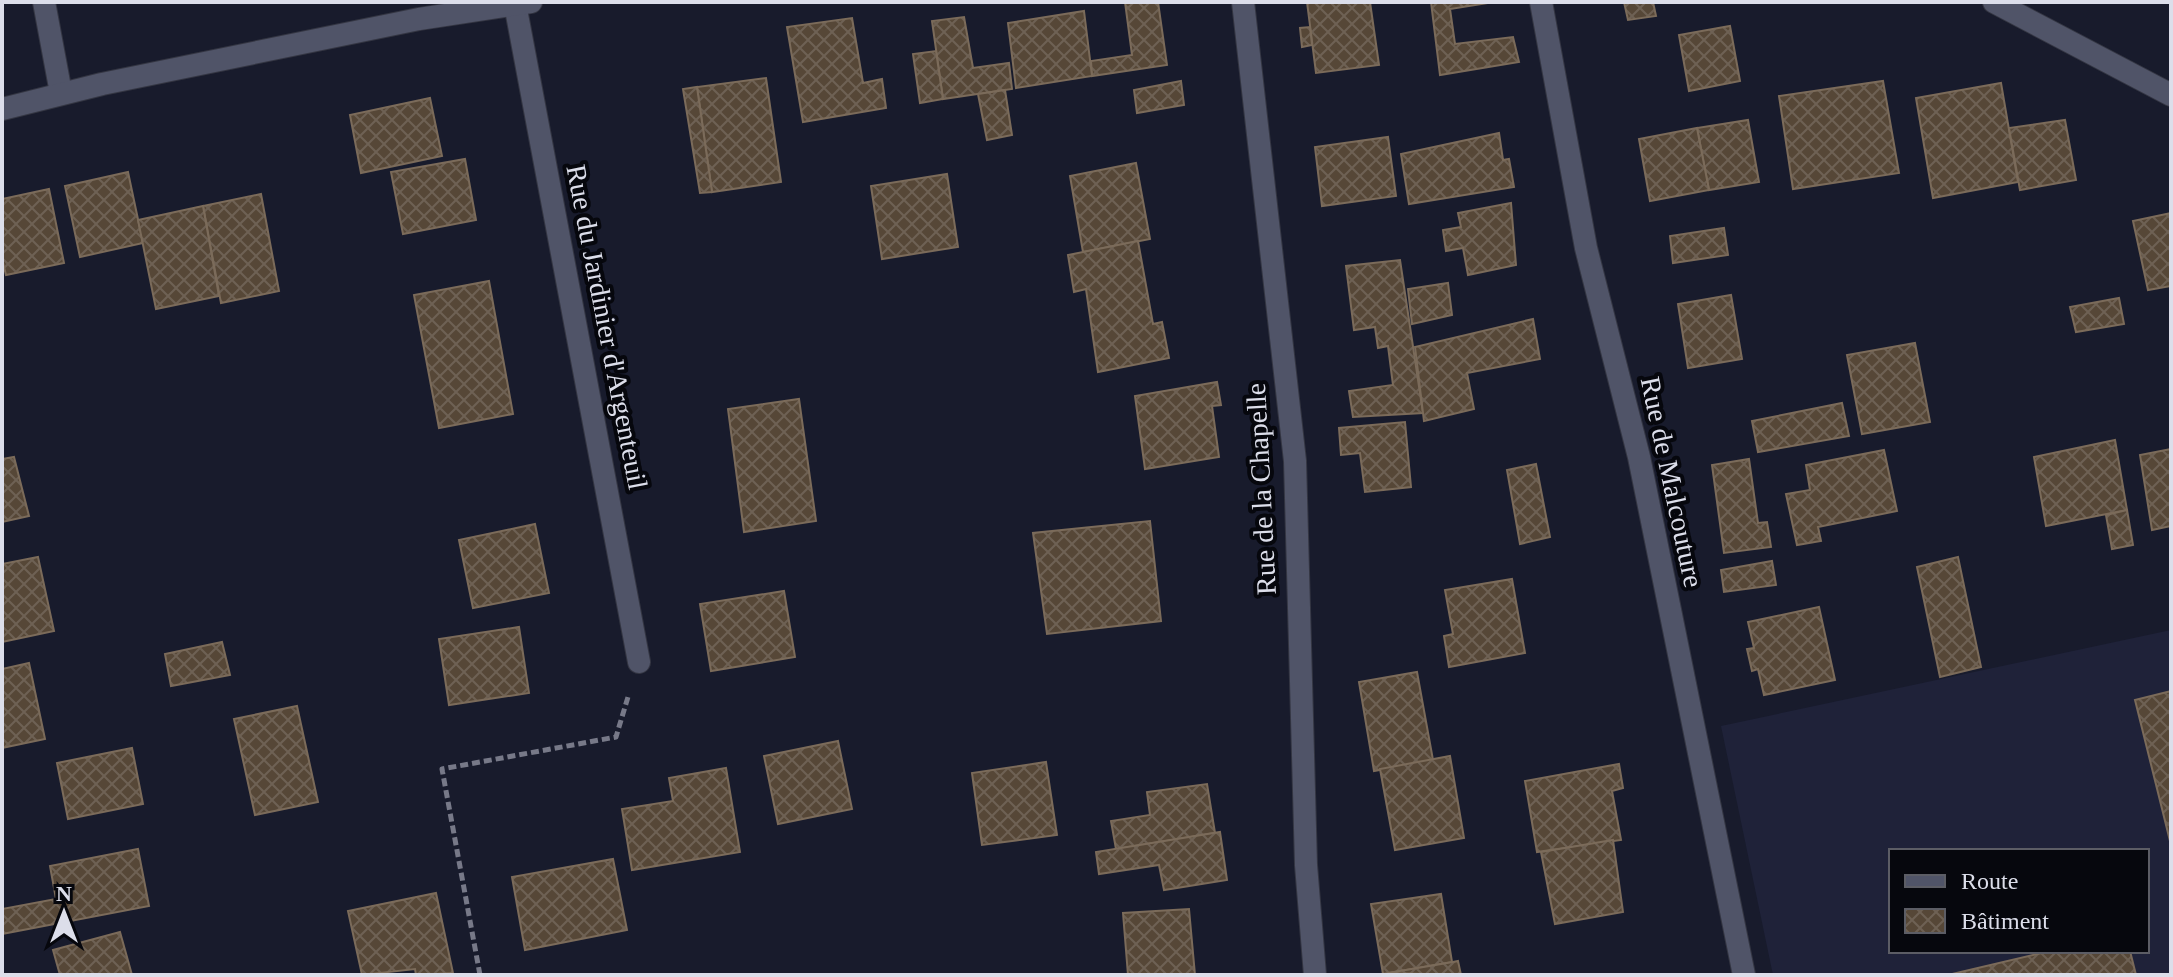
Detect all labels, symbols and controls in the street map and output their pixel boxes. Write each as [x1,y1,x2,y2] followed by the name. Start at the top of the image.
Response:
[560,162,654,492] street label: Rue du Jardinier d'Argenteuil
[1635,374,1709,590] street label: Rue de Malcouture
[1240,382,1282,596] street label: Rue de la Chapelle
[1889,849,2149,953] legend
[1961,868,2018,894] text: Route
[24,873,104,953] north arrow
[56,881,72,906] text: N
[1961,908,2049,934] text: Bâtiment

